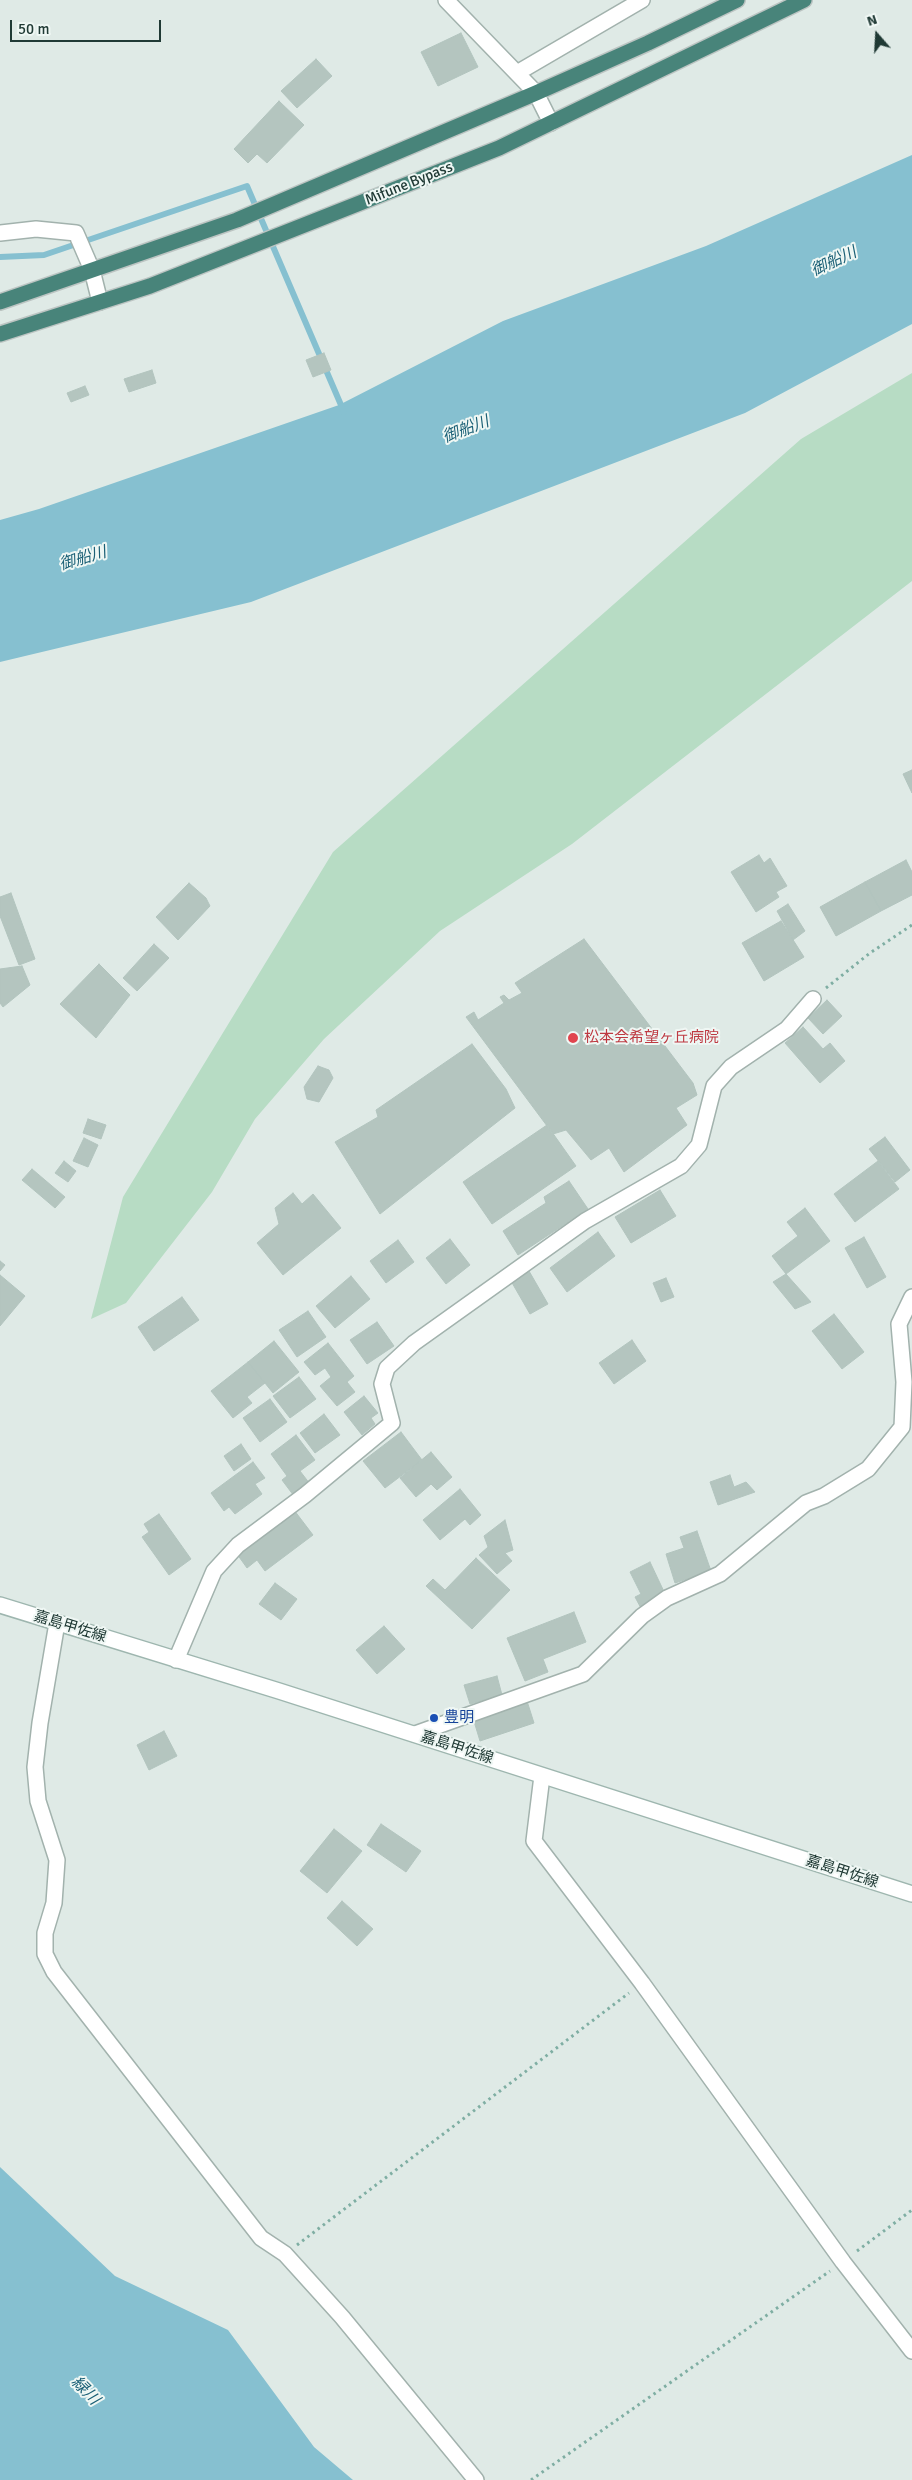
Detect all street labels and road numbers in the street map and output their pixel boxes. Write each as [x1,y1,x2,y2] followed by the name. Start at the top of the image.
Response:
[363,158,455,210] street label: Mifune Bypass
[32,1607,108,1647] street label: 嘉島甲佐線
[419,1728,495,1768] street label: 嘉島甲佐線
[804,1852,880,1892] street label: 嘉島甲佐線

